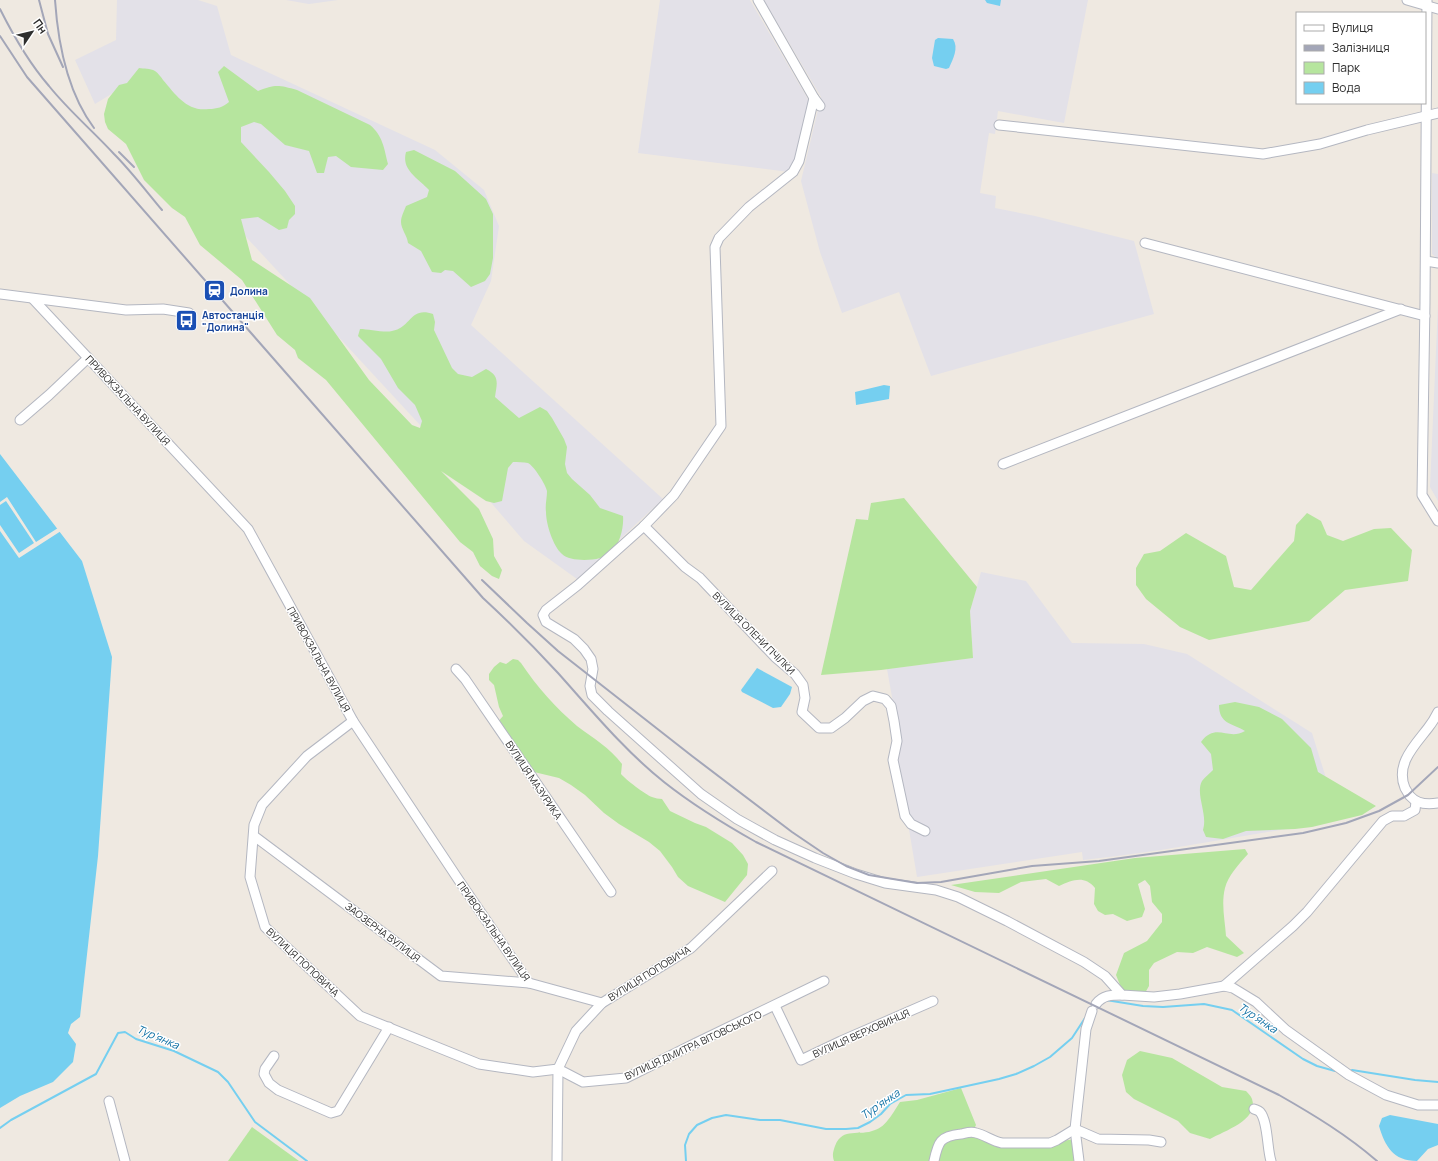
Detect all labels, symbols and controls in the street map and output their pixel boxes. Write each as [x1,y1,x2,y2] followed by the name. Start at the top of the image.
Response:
[12,12,52,52] north arrow
[1296,12,1426,104] legend
[30,16,51,36] text: Пн
[1332,19,1373,36] text: Вулиця
[1332,39,1390,56] text: Залізниця
[1332,59,1361,76] text: Парк
[1332,79,1360,96] text: Вода
[202,278,228,304] station icon: Долина
[230,284,268,298] place label: Долина
[173,308,199,334] bus stop icon: Автостанція "Долина"
[202,308,264,334] place label: Автостанція "Долина"
[82,352,174,448] street label: ПРИВОКЗАЛЬНА ВУЛИЦЯ
[710,589,799,678] street label: ВУЛИЦЯ ОЛЕНИ ПЧІЛКИ
[284,604,354,714] street label: ПРИВОКЗАЛЬНА ВУЛИЦЯ
[502,738,566,823] street label: ВУЛИЦЯ МАЗУРИКА
[454,878,534,984] street label: ПРИВОКЗАЛЬНА ВУЛИЦЯ
[342,899,424,965] street label: ЗАОЗЕРНА ВУЛИЦЯ
[264,925,343,1000] street label: ВУЛИЦЯ ПОПОВИЧА
[605,942,693,1004] street label: ВУЛИЦЯ ПОПОВИЧА
[1236,999,1282,1037] water label: Тур'янка
[810,1005,912,1061] street label: ВУЛИЦЯ ВЕРХОВИНЦЯ
[622,1007,764,1083] street label: ВУЛИЦЯ ДМИТРА ВІТОВСЬКОГО
[135,1021,182,1052] water label: Тур'янка
[857,1084,903,1122] water label: Тур'янка

